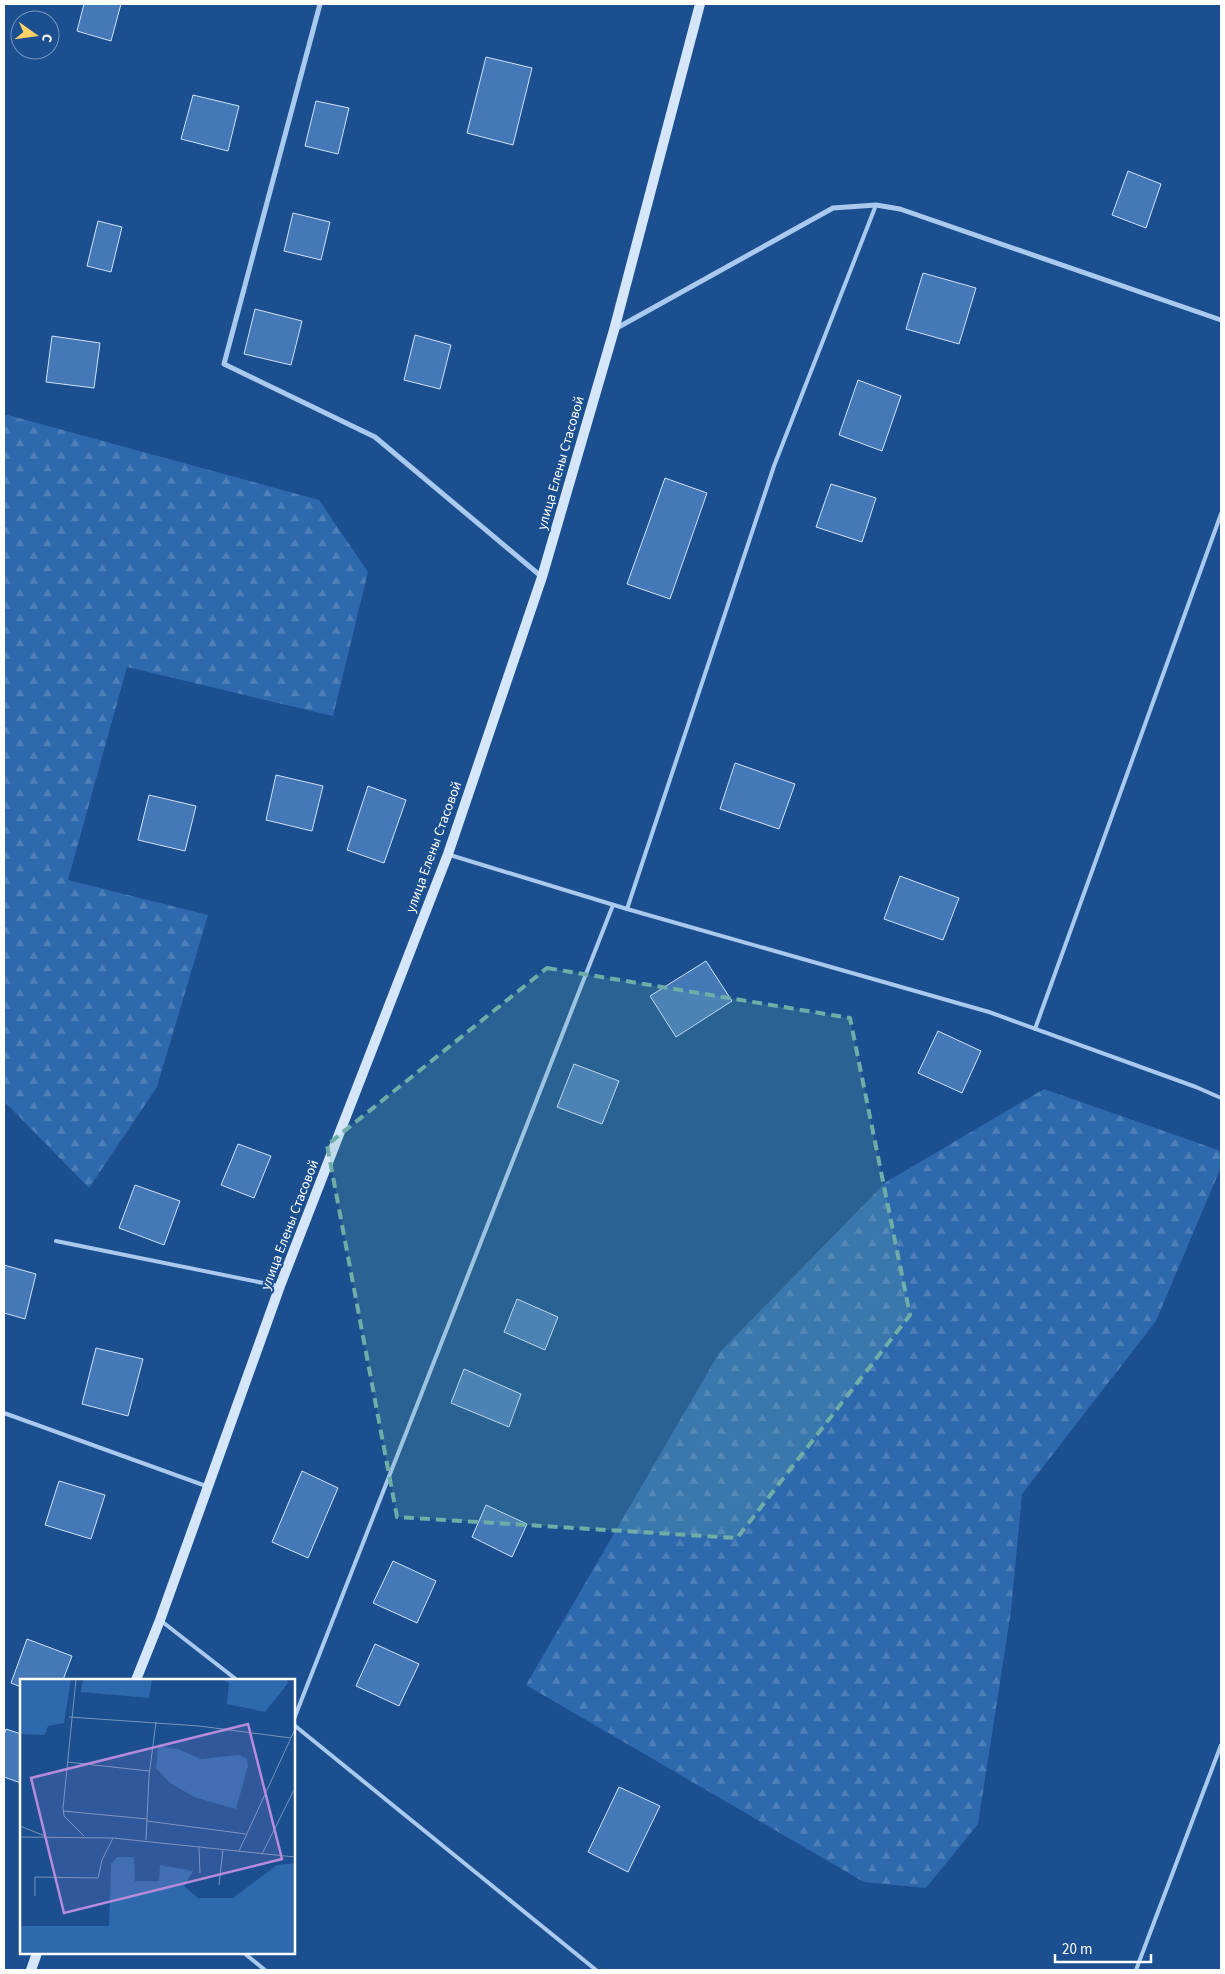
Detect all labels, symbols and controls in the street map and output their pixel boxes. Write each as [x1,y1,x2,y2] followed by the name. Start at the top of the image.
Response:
[10,10,60,60] north arrow
[36,32,57,44] text: С
[532,394,590,532] street label: улица Елены Стасовой
[401,779,467,915] street label: улица Елены Стасовой
[256,1157,324,1293] street label: улица Елены Стасовой
[20,1679,295,1954] inset map
[1055,1932,1151,1964] scale bar
[1062,1939,1092,1960] text: 20 m

